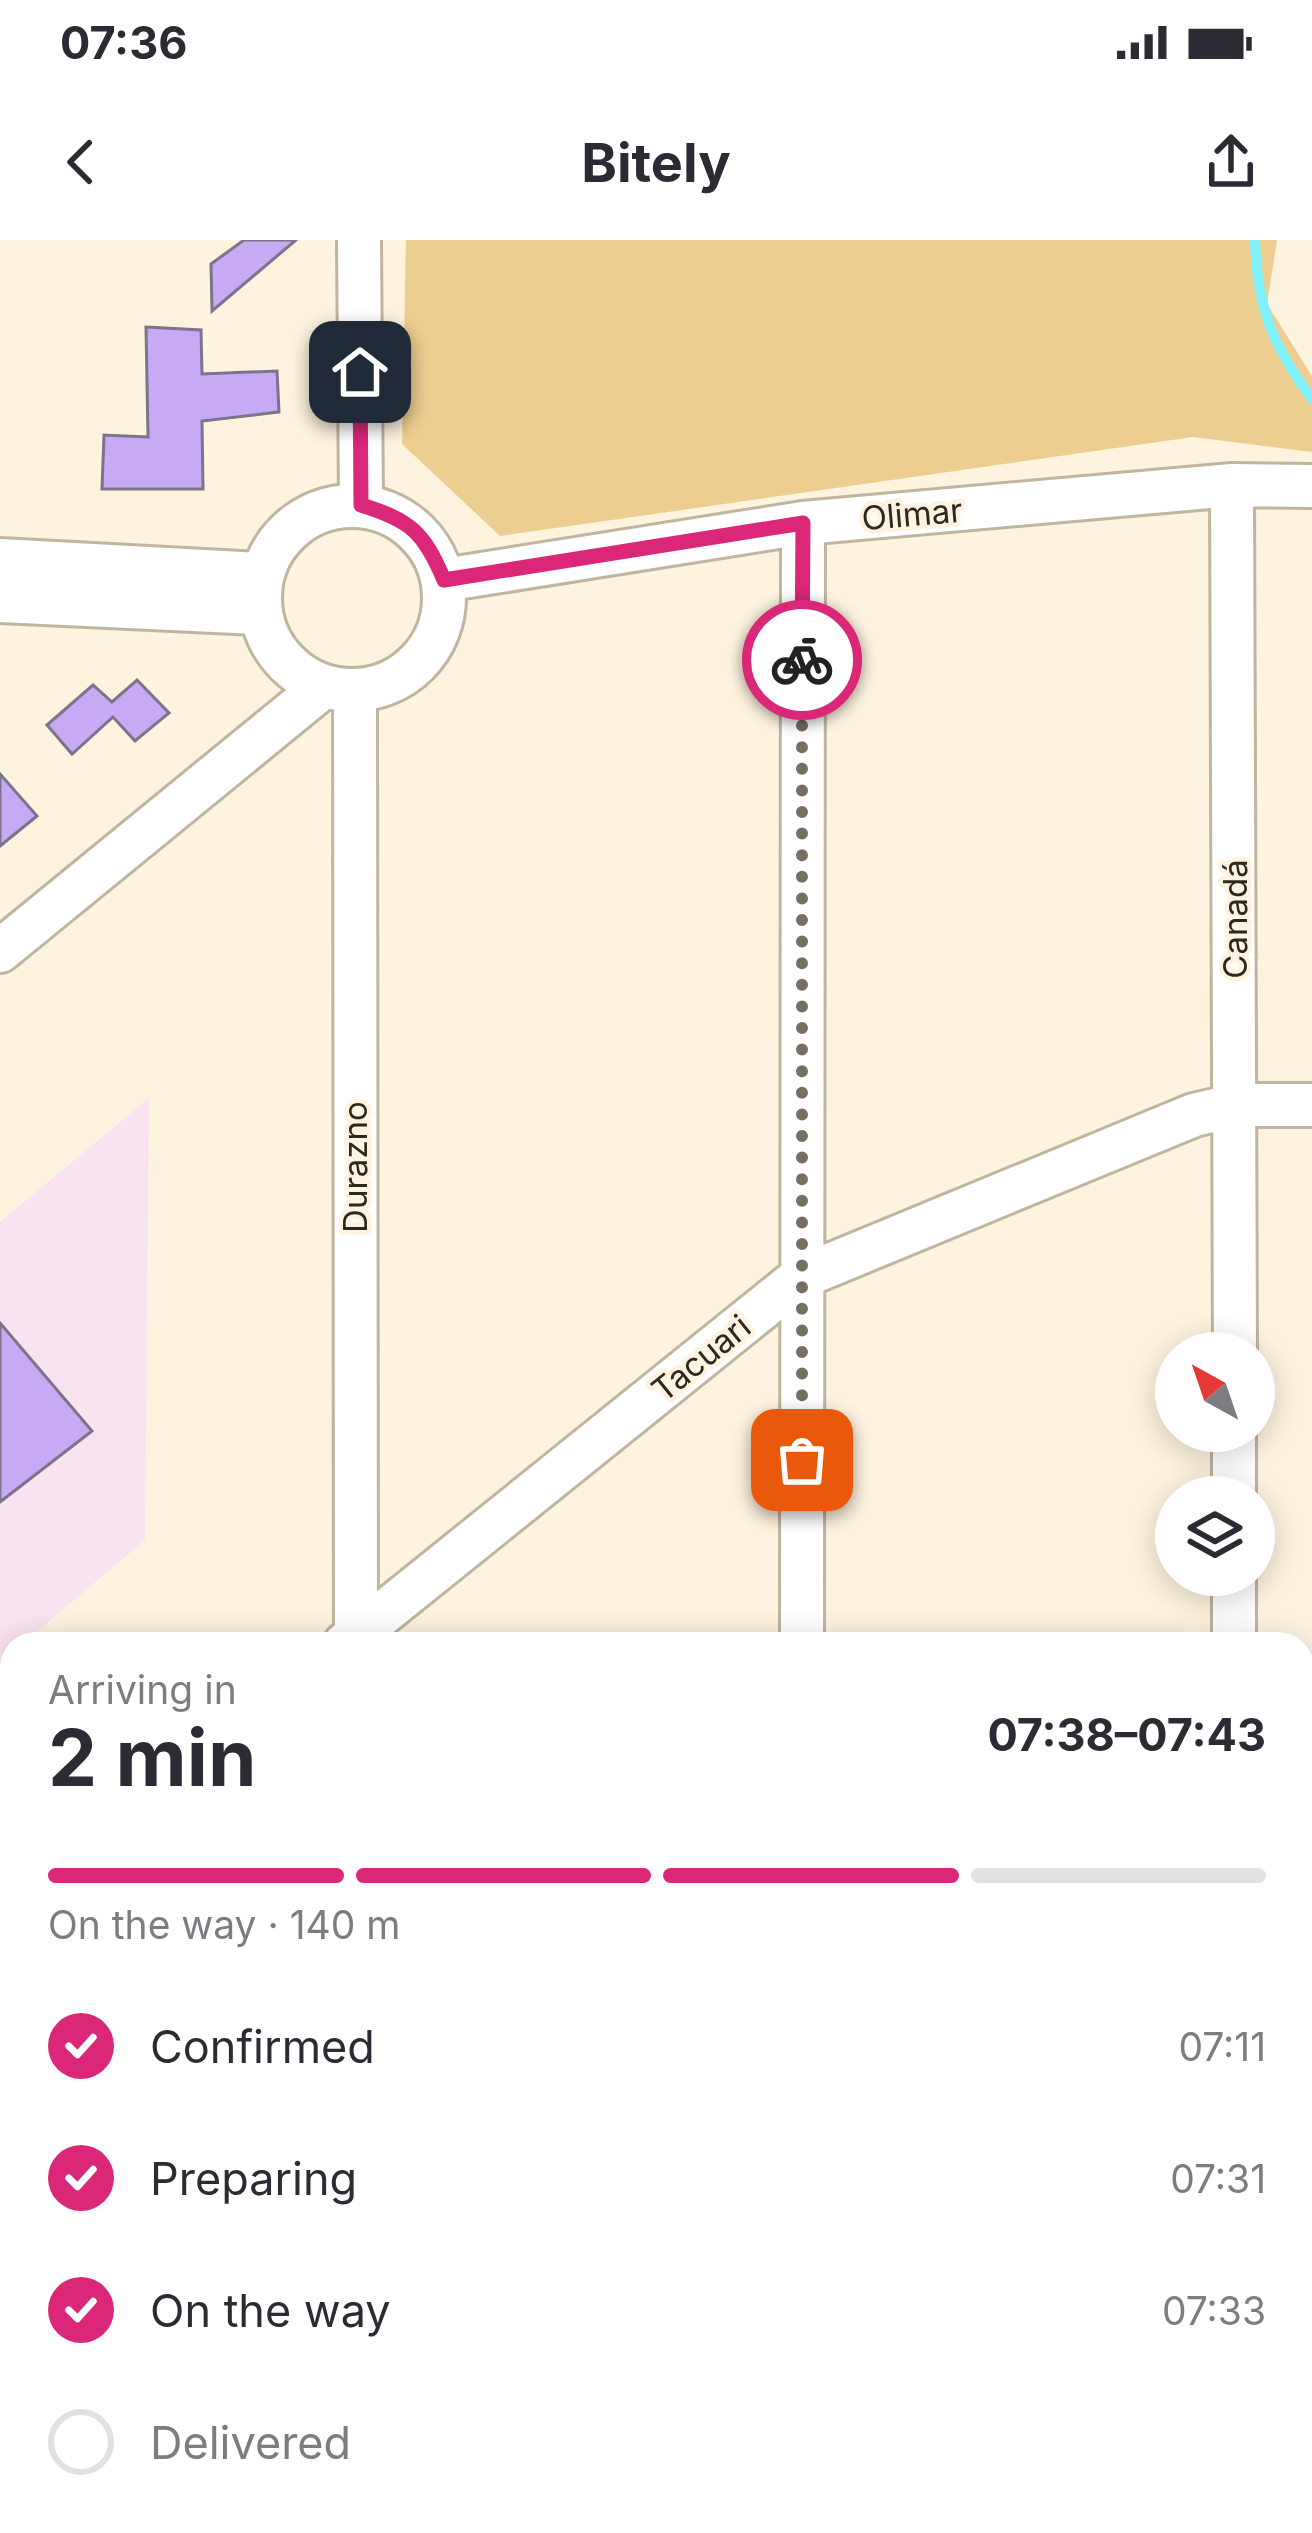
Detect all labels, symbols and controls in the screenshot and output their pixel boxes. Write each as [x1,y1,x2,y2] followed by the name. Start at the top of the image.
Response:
[60,15,187,70] text: 07:36
[48,129,114,195] icon: back
[1198,129,1264,195] icon: share
[581,130,731,195] text: Bitely
[309,321,411,423] pin
[327,339,393,405] icon: home
[860,490,964,538] street label: Olimar
[742,600,862,720] courier
[769,627,835,693] icon: bike
[1215,859,1255,979] street label: Canadá
[335,1101,375,1233] street label: Durazno
[644,1306,758,1410] street label: Tacuari
[1155,1332,1275,1452] north arrow
[1155,1332,1275,1596] map controls
[751,1409,853,1511] pin
[769,1427,835,1493] icon: bag
[1155,1476,1275,1596] button: layers
[48,1666,237,1713] text: Arriving in
[987,1707,1266,1762] text: 07:38–07:43
[48,1710,256,1805] text: 2 min
[48,1901,401,1948] text: On the way · 140 m
[48,2013,114,2079] icon: check
[150,2019,375,2074] text: Confirmed
[1178,2023,1266,2070] text: 07:11
[48,2145,114,2211] icon: check
[150,2151,357,2206] text: Preparing
[1170,2155,1266,2202] text: 07:31
[48,2277,114,2343] icon: check
[150,2283,391,2338] text: On the way
[1162,2287,1266,2334] text: 07:33
[150,2415,351,2470] text: Delivered

